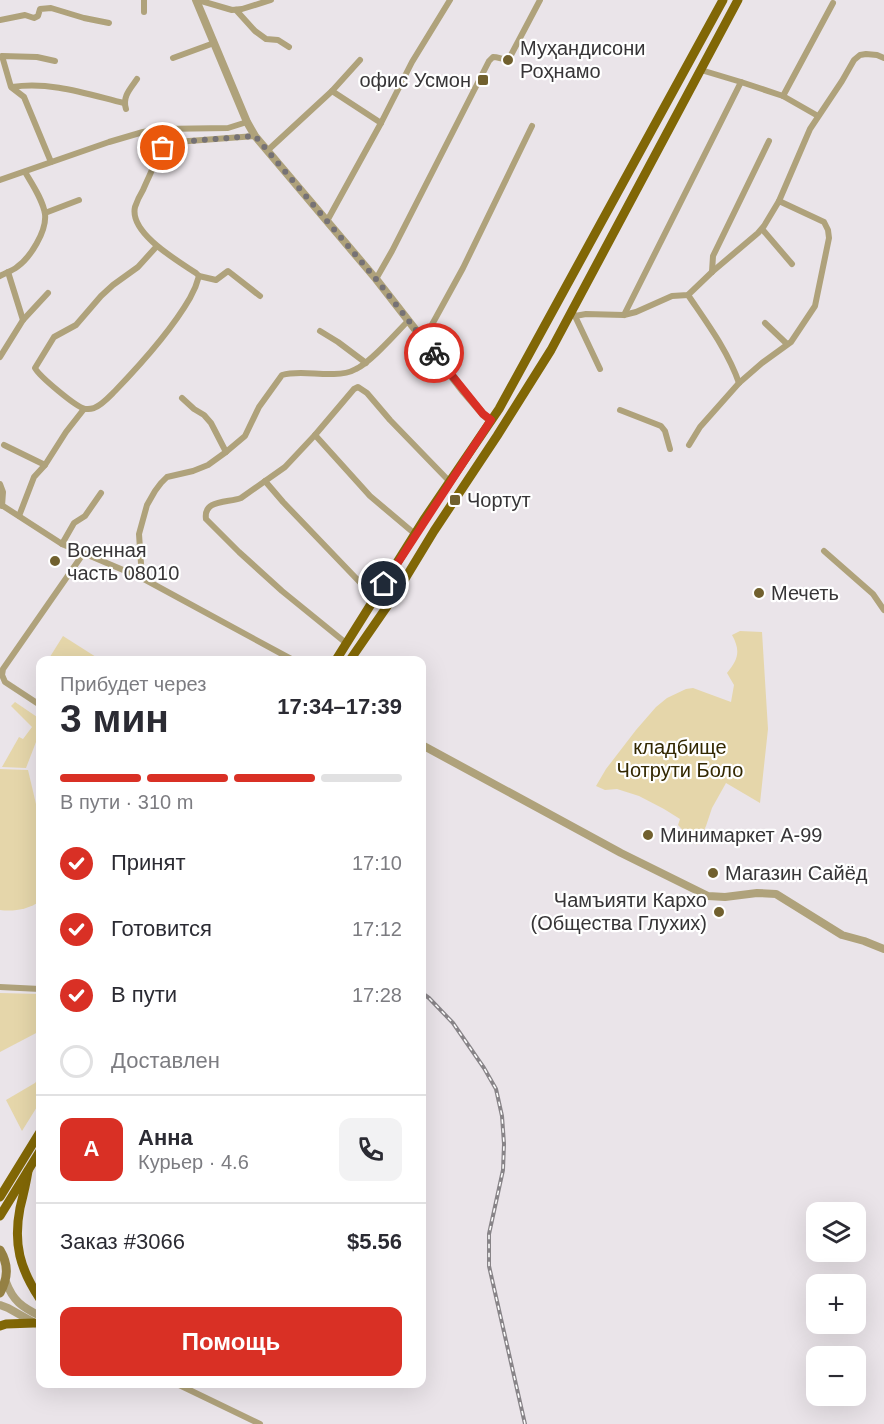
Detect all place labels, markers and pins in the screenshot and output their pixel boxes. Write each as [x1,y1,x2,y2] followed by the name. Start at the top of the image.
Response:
[520,37,645,82] place label: Муҳандисони Роҳнамо
[501,53,515,67] marker: Муҳандисони Роҳнамо
[359,69,471,91] place label: офис Усмон
[476,73,490,87] marker: офис Усмон
[137,122,188,173] pin
[467,489,531,511] place label: Чортут
[448,493,462,507] marker: Чортут
[67,539,179,584] place label: Военная часть 08010
[48,554,62,568] marker: Военная часть 08010
[358,558,409,609] pin
[771,582,839,604] place label: Мечеть
[752,586,766,600] marker: Мечеть
[660,824,822,846] place label: Минимаркет А-99
[641,828,655,842] marker: Минимаркет А-99
[725,862,868,884] place label: Магазин Сайёд
[706,866,720,880] marker: Магазин Сайёд
[531,889,707,934] place label: Чамъияти Кархо (Общества Глухих)
[712,905,726,919] marker: Чамъияти Кархо (Общества Глухих)

